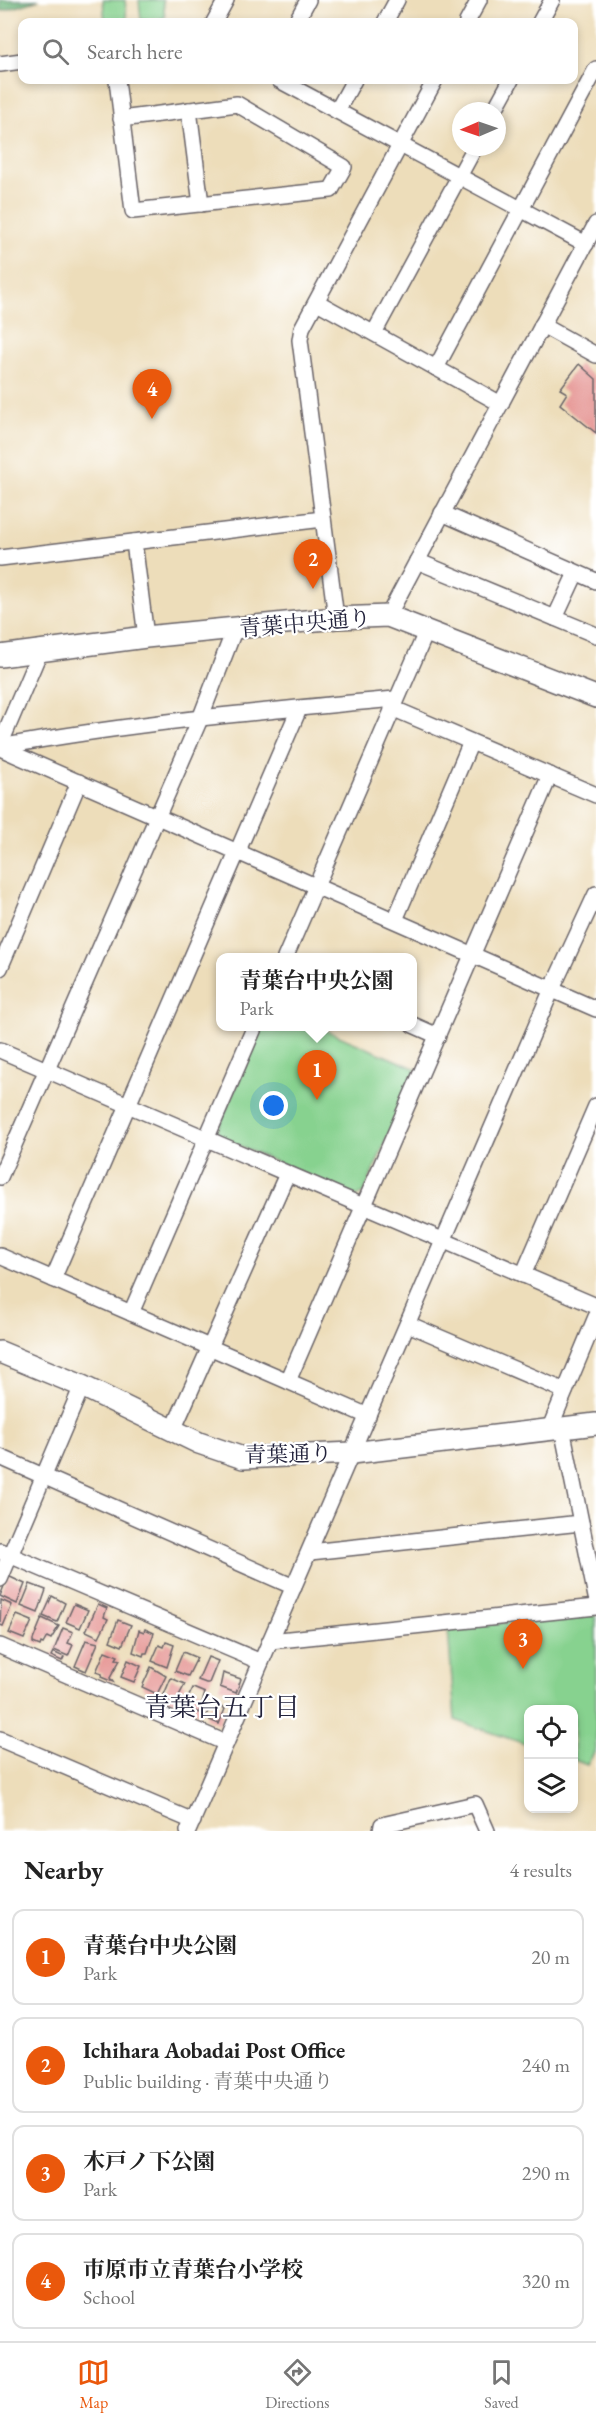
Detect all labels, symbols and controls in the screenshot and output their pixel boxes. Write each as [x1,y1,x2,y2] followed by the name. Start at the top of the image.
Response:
[18,18,578,84] search box
[39,35,72,68] icon: search
[87,37,182,66] text: Search here
[452,102,506,156] north arrow
[132,370,172,419] pin: 4
[294,540,332,589] pin: 2
[238,603,372,643] street label: 青葉中央通り
[216,953,417,1031] popup
[239,966,394,995] text: 青葉台中央公園
[239,995,274,1021] text: Park
[298,1050,336,1100] pin: 1
[259,1091,288,1120] your location
[244,1439,332,1469] street label: 青葉通り
[504,1620,542,1669] pin: 3
[144,1690,300,1724] district label: 青葉台五丁目
[524,1705,578,1813] map controls
[524,1705,578,1759] button: locate
[524,1759,578,1813] button: layers
[24,1853,104,1887] text: Nearby
[509,1857,572,1883] text: 4 results
[83,1931,237,1960] text: 青葉台中央公園
[40,1944,51,1970] text: 1
[531,1944,570,1970] text: 20 m
[83,1960,117,1986] text: Park
[83,2036,345,2065] text: Ichihara Aobadai Post Office
[40,2052,51,2078] text: 2
[522,2052,570,2078] text: 240 m
[83,2068,333,2094] text: Public building · 青葉中央通り
[83,2147,215,2176] text: 木戸ノ下公園
[40,2160,51,2186] text: 3
[522,2160,570,2186] text: 290 m
[83,2176,117,2202] text: Park
[83,2255,303,2284] text: 市原市立青葉台小学校
[40,2268,51,2294] text: 4
[522,2268,570,2294] text: 320 m
[83,2284,135,2310] text: School
[77,2356,110,2413] tab: Map
[265,2356,330,2413] tab: Directions
[484,2356,519,2413] tab: Saved

